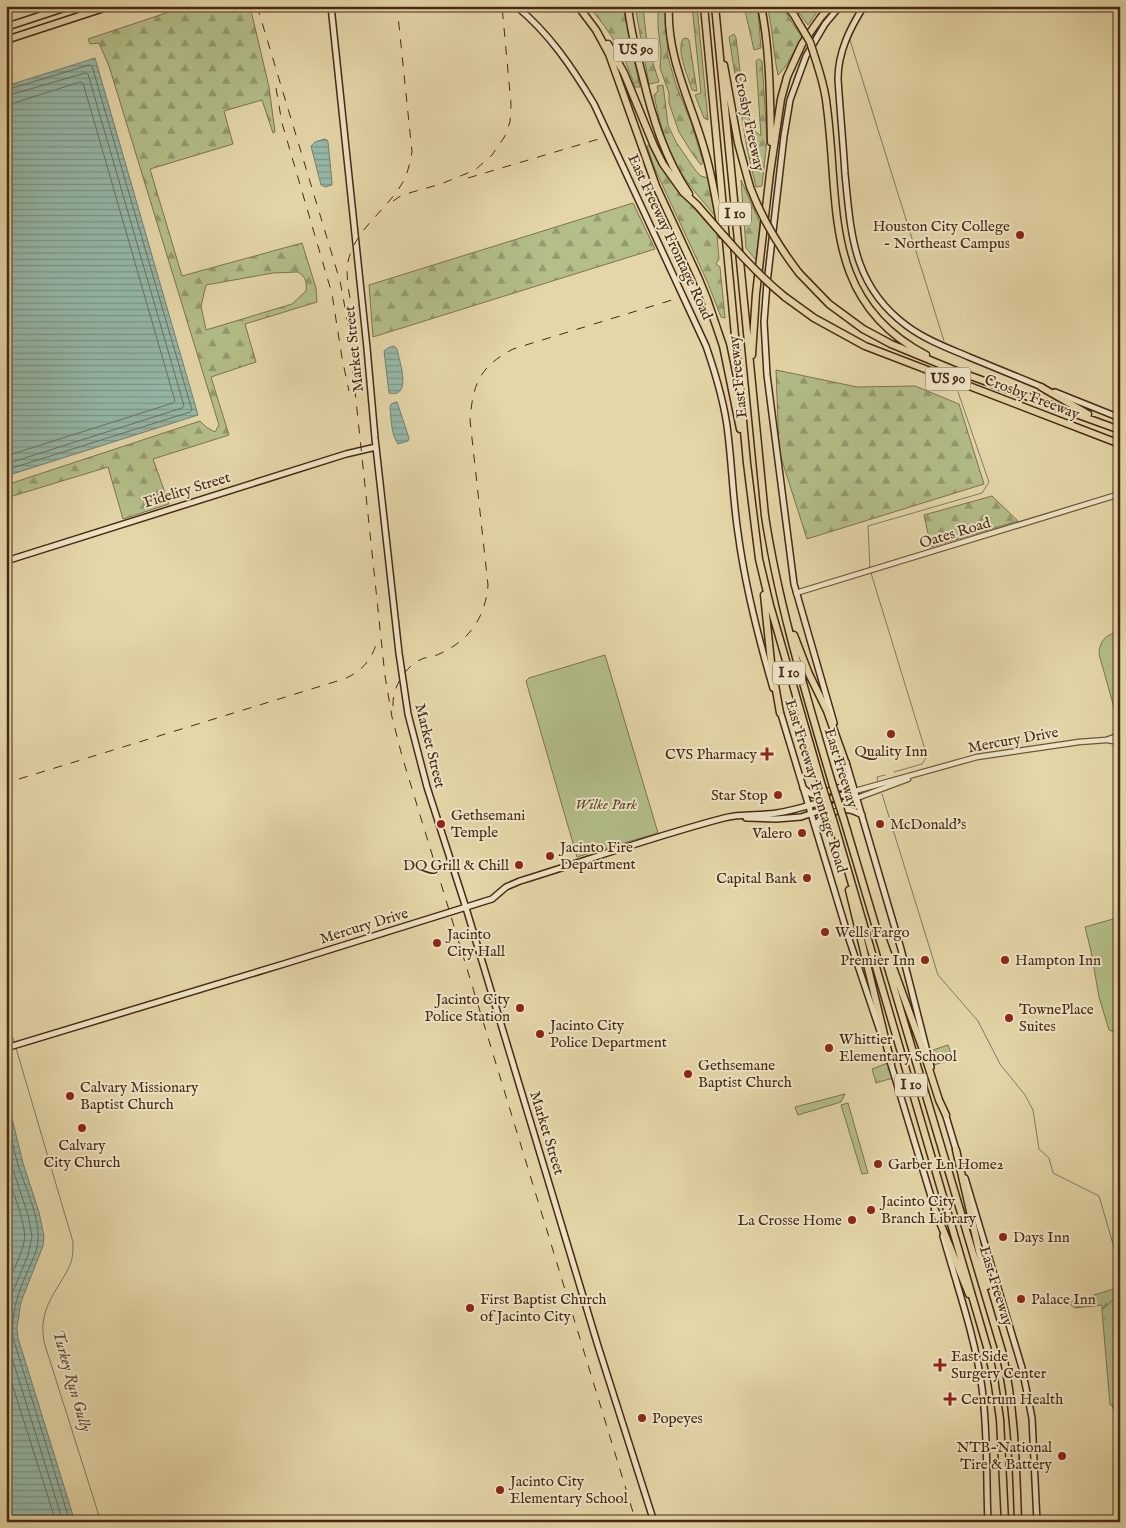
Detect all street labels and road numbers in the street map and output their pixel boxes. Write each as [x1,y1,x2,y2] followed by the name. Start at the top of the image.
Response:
[614,38,658,62] road number: US 90
[729,71,769,174] street label: Crosby Freeway
[623,151,717,324] street label: East Freeway Frontage Road
[719,202,751,225] road number: I 10
[340,305,368,393] street label: Market Street
[724,334,752,419] street label: East Freeway
[926,368,970,390] road number: US 90
[982,370,1083,424] street label: Crosby Freeway
[141,468,233,512] street label: Fidelity Street
[917,513,994,553] street label: Oates Road
[773,661,805,684] road number: I 10
[781,697,852,876] street label: East Freeway Frontage Road
[410,702,450,790] street label: Market Street
[966,723,1060,757] street label: Mercury Drive
[820,726,862,811] street label: East Freeway
[317,903,411,948] street label: Mercury Drive
[895,1074,927,1096] road number: I 10
[525,1089,569,1177] street label: Market Street
[975,1244,1017,1329] street label: East Freeway

